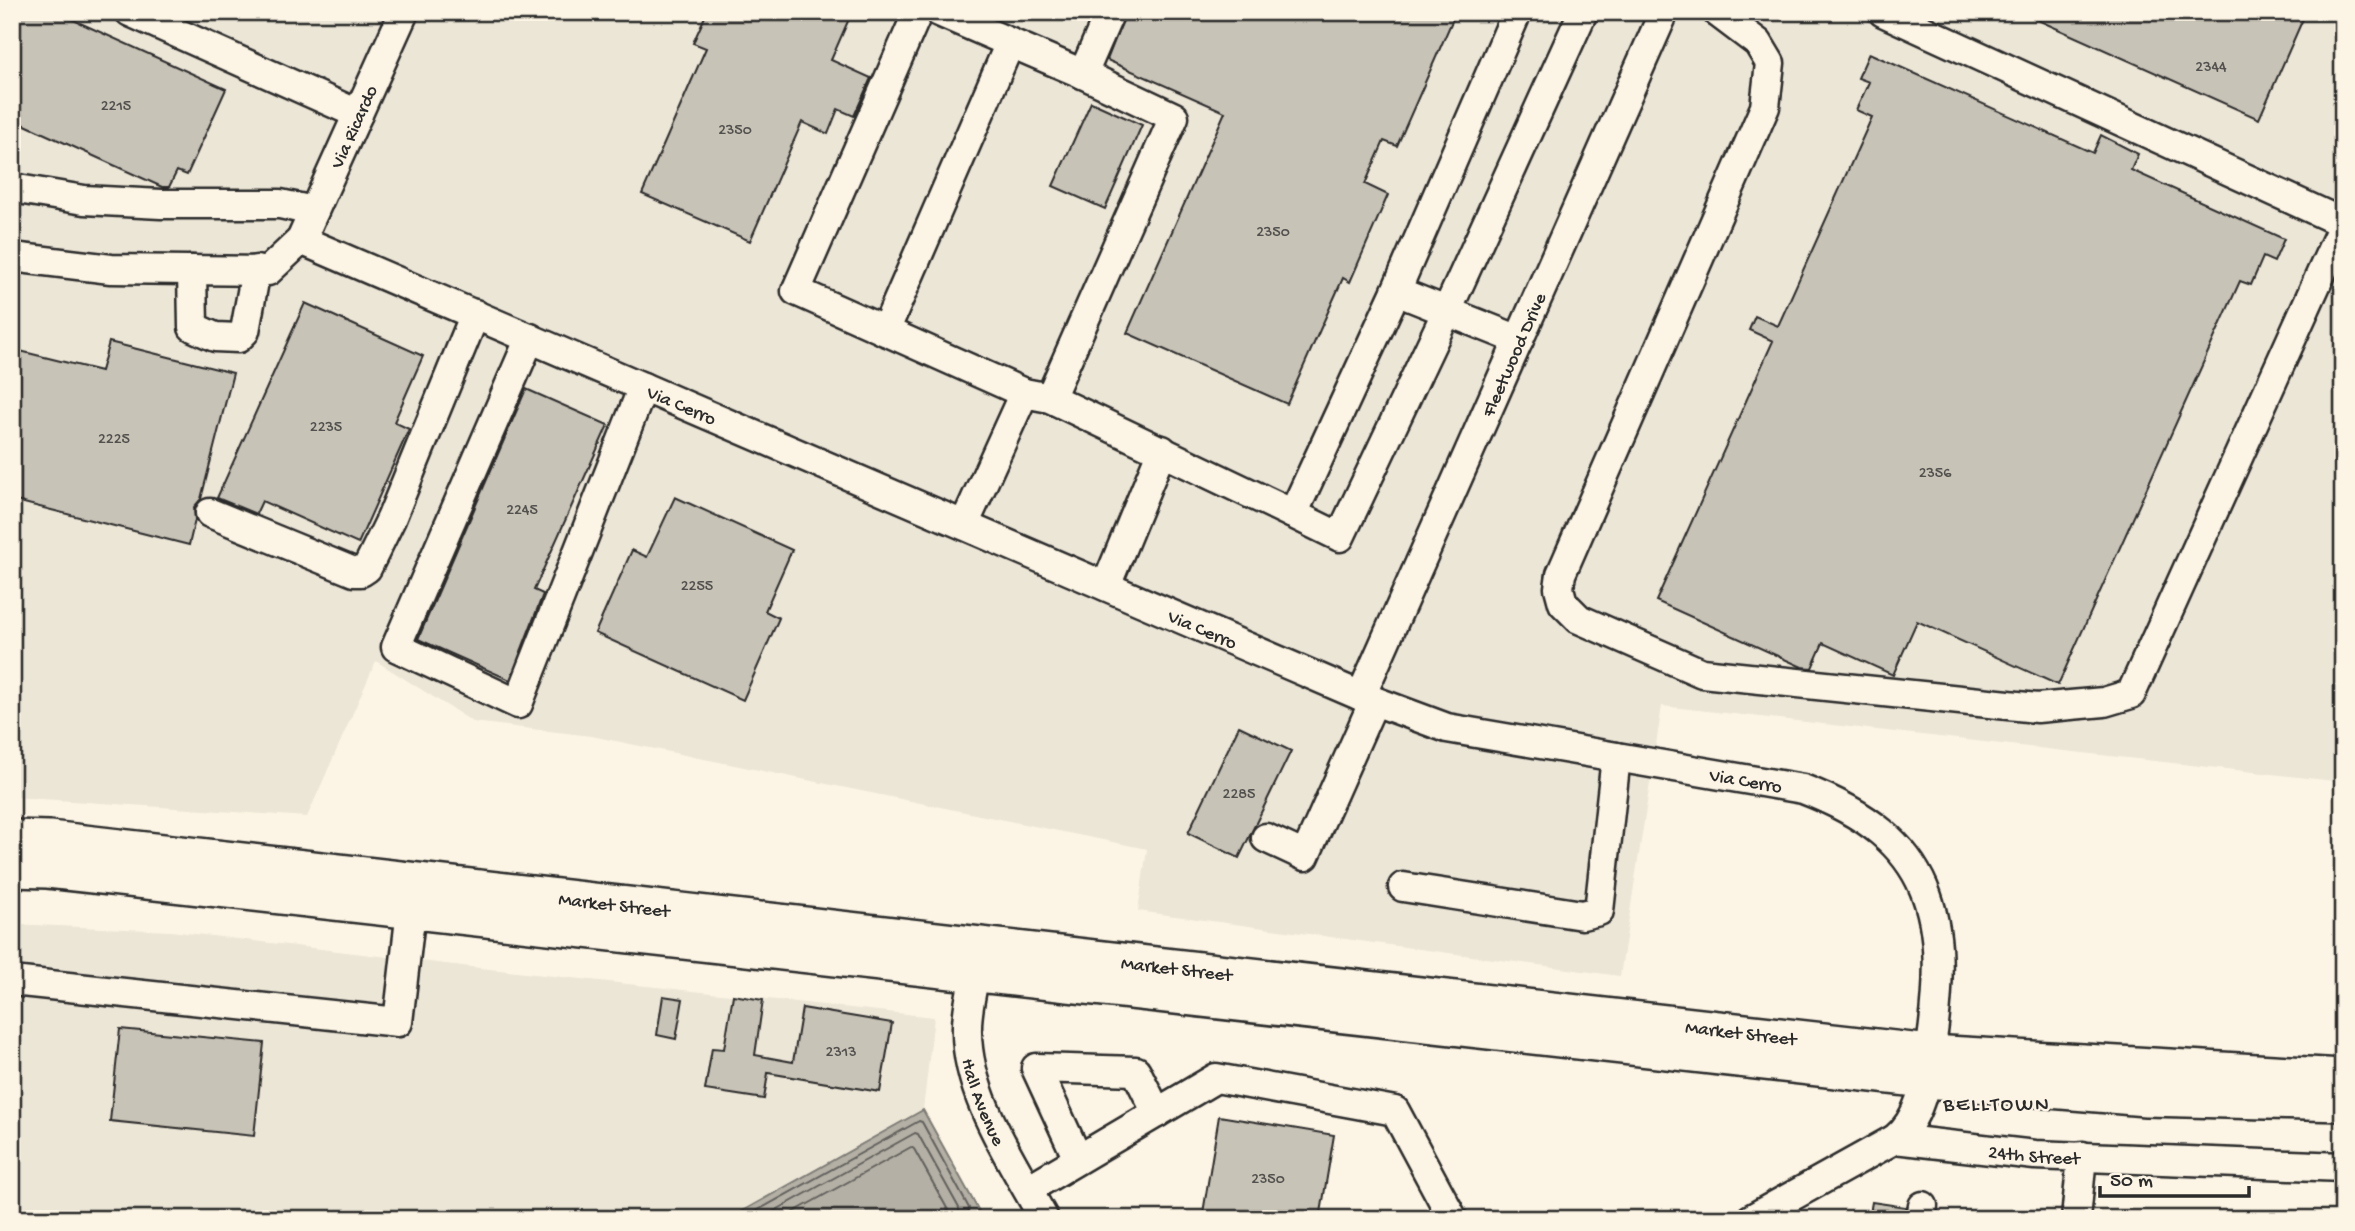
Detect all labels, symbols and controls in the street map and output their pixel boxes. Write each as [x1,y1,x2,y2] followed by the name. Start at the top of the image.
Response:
[2195,59,2227,78] house number: 2344
[327,82,384,174] street label: Via Ricardo
[101,98,131,117] house number: 2215
[718,122,752,141] house number: 2350
[1256,224,1290,243] house number: 2350
[1478,290,1553,422] street label: Fleetwood Drive
[642,382,719,432] street label: Via Cerro
[310,419,342,438] house number: 2235
[98,431,130,450] house number: 2225
[1919,465,1952,484] house number: 2356
[506,502,538,521] house number: 2245
[681,578,713,597] house number: 2255
[1163,606,1240,656] street label: Via Cerro
[1706,765,1784,800] street label: Via Cerro
[1223,786,1255,805] house number: 2285
[557,889,673,925] street label: Market Street
[1119,953,1235,989] street label: Market Street
[1684,1017,1800,1053] street label: Market Street
[826,1044,856,1063] house number: 2313
[955,1057,1009,1151] street label: Hall Avenue
[1942,1094,2051,1119] district label: BELLTOWN
[1987,1142,2082,1172] street label: 24th Street
[2100,1154,2248,1198] scale bar
[2110,1170,2153,1195] text: 50 m
[1251,1171,1285,1190] house number: 2350

